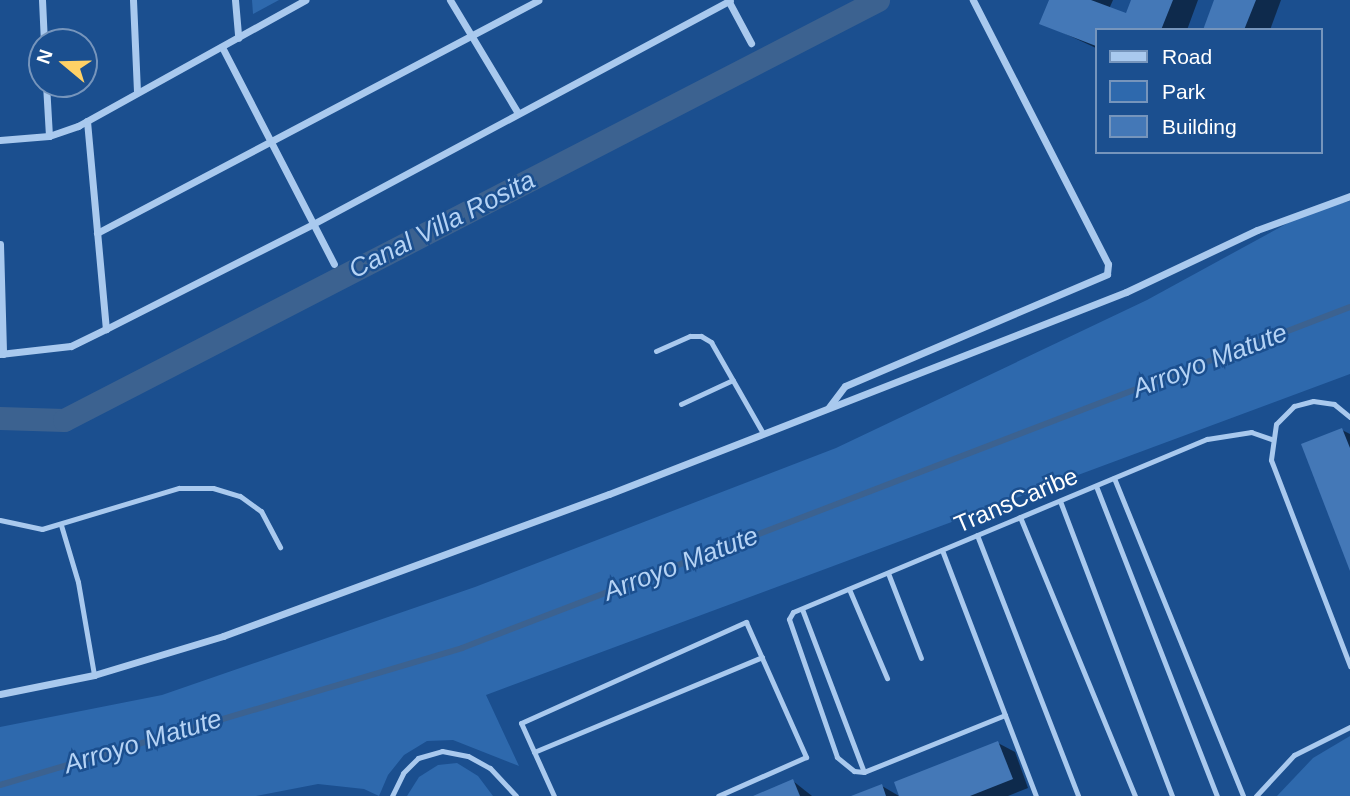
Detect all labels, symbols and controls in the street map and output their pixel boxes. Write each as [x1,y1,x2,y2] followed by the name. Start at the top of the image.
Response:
[28,28,98,98] north arrow
[1094,28,1322,154] legend
[1162,45,1212,68] text: Road
[32,47,57,67] text: N
[1162,80,1205,103] text: Park
[1162,115,1237,138] text: Building
[344,165,540,285] water label: Canal Villa Rosita
[1128,317,1292,405] water label: Arroyo Matute
[950,461,1082,539] street label: TransCaribe
[599,520,763,608] water label: Arroyo Matute
[60,703,226,781] water label: Arroyo Matute

